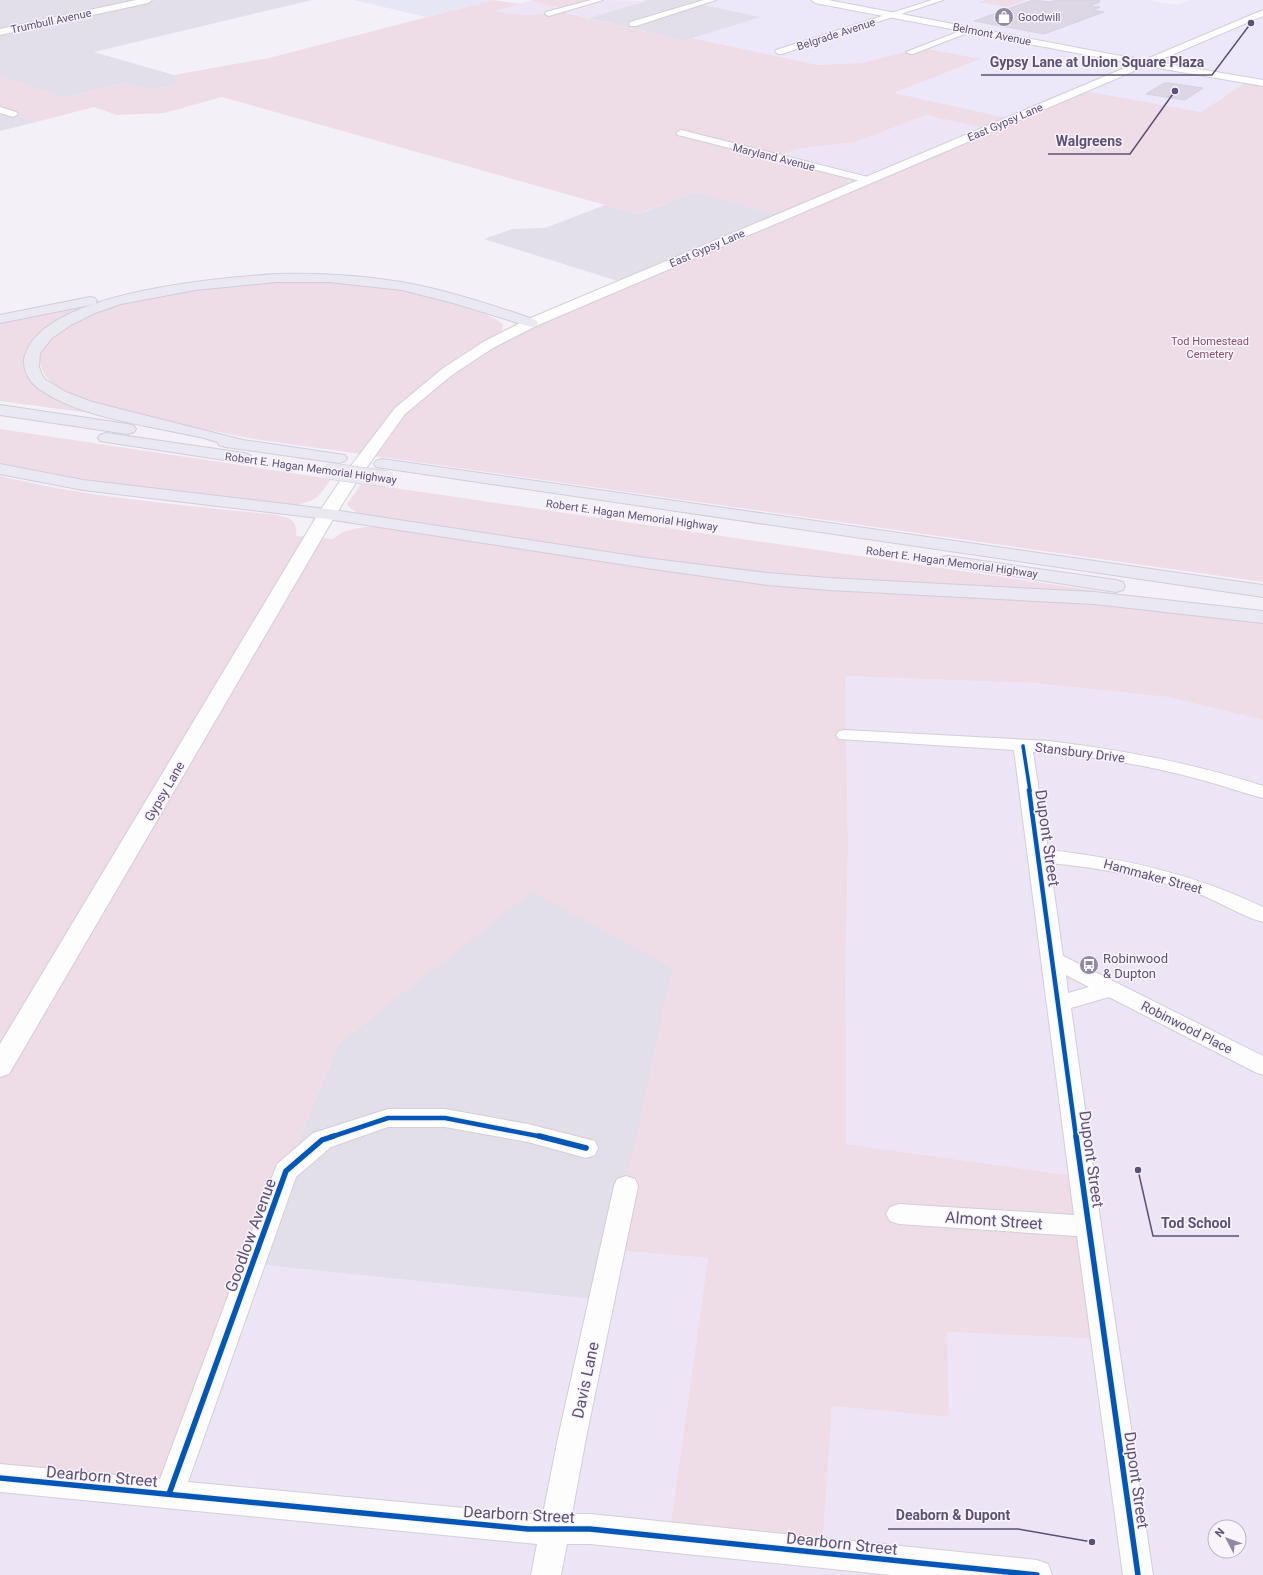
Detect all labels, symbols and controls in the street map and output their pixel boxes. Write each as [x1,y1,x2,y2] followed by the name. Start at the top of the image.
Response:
[993,6,1015,28] shop icon: Goodwill
[10,7,93,36] street label: Trumbull Avenue
[1018,11,1061,24] place label: Goodwill
[795,16,877,53] street label: Belgrade Avenue
[952,21,1032,49] street label: Belmont Avenue
[981,49,1212,75] callout: Gypsy Lane at Union Square Plaza
[990,54,1205,70] text: Gypsy Lane at Union Square Plaza
[966,101,1045,144] street label: East Gypsy Lane
[1048,128,1130,154] callout: Walgreens
[1056,133,1122,149] text: Walgreens
[731,141,816,174] street label: Maryland Avenue
[668,227,747,270] street label: East Gypsy Lane
[1171,335,1249,361] park label: Tod Homestead Cemetery
[224,450,398,487] street label: Robert E. Hagan Memorial Highway
[545,497,719,534] street label: Robert E. Hagan Memorial Highway
[865,544,1039,581] street label: Robert E. Hagan Memorial Highway
[1034,740,1126,765] street label: Stansbury Drive
[141,759,188,824] street label: Gypsy Lane
[1031,788,1064,888] street label: Dupont Street
[1102,856,1204,897] street label: Hammaker Street
[1103,951,1168,981] place label: Robinwood & Dupton
[1078,954,1100,976] bus stop icon: Robinwood & Dupton
[1139,998,1235,1057] street label: Robinwood Place
[1075,1109,1108,1209] street label: Dupont Street
[221,1176,280,1295] street label: Goodlow Avenue
[945,1208,1043,1233] street label: Almont Street
[1153,1210,1239,1236] callout: Tod School
[1161,1215,1231,1231] text: Tod School
[568,1340,603,1420] street label: Davis Lane
[1120,1430,1153,1530] street label: Dupont Street
[46,1462,158,1491] street label: Dearborn Street
[463,1502,575,1527] street label: Dearborn Street
[888,1503,1018,1529] callout: Deaborn & Dupont
[896,1507,1010,1523] text: Deaborn & Dupont
[1207,1519,1247,1559] north arrow
[1212,1525,1227,1540] text: N
[785,1528,898,1559] street label: Dearborn Street

